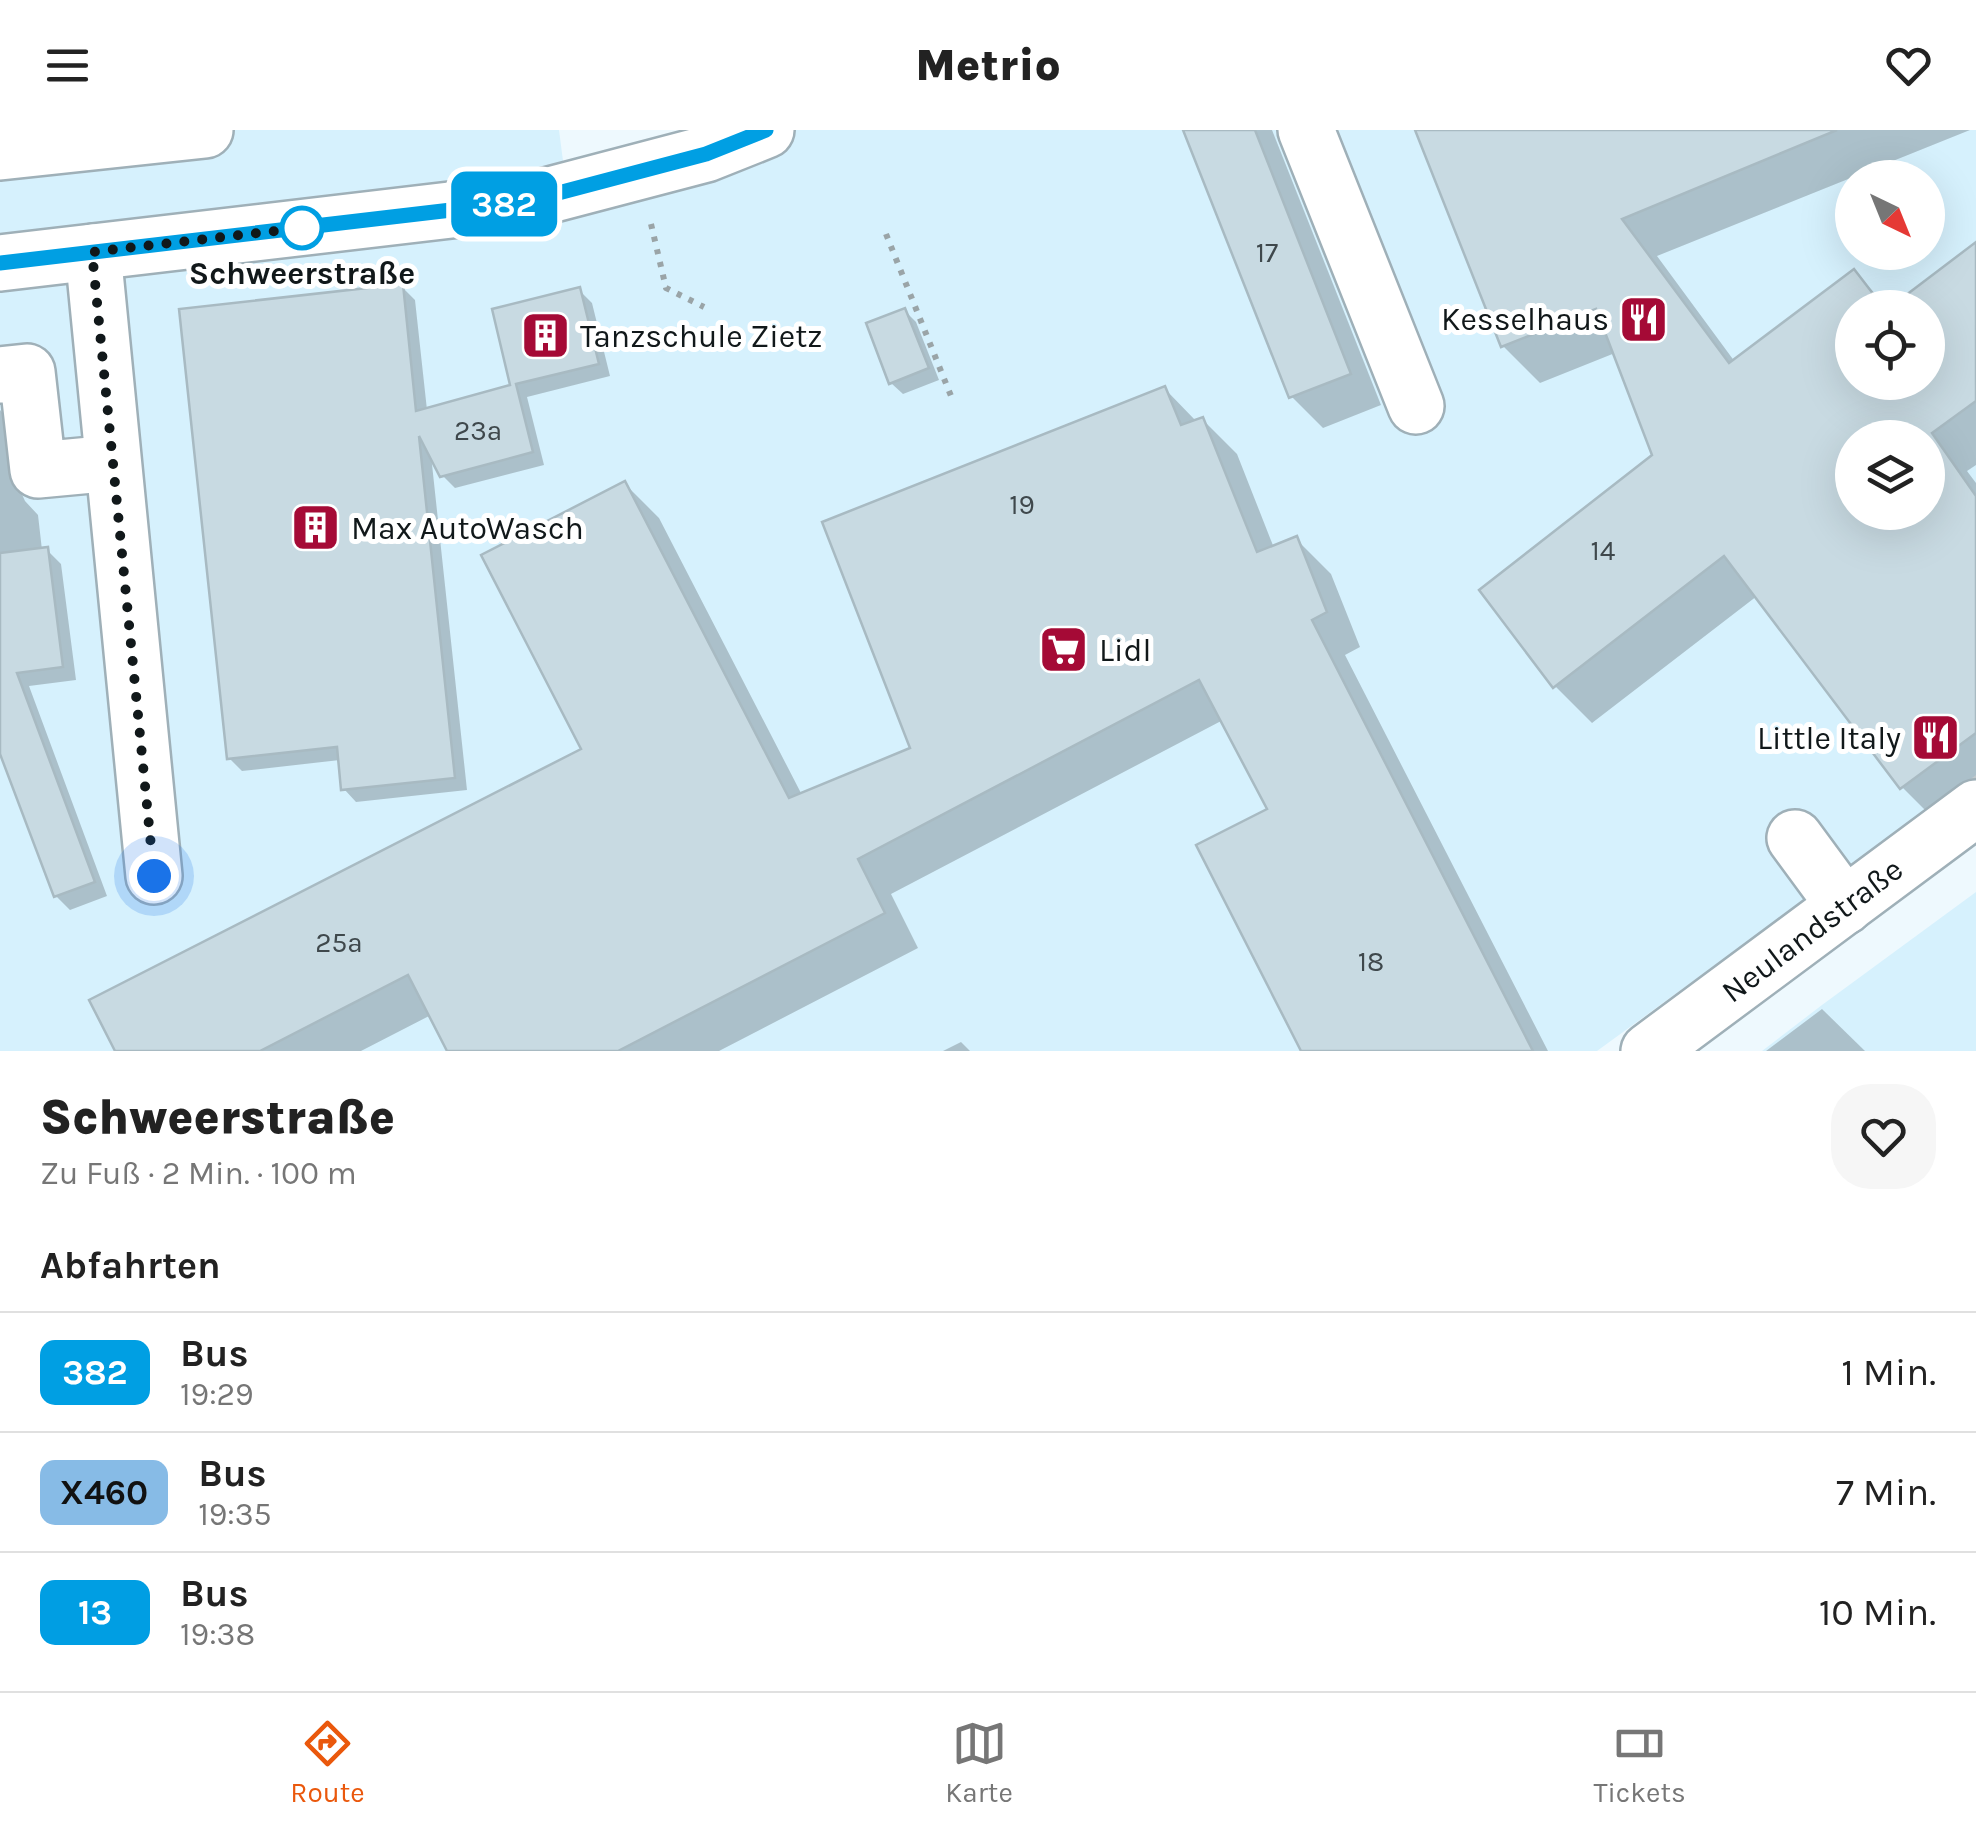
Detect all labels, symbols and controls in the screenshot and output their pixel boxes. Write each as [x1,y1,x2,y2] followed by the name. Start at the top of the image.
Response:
[40,38,95,93] icon: menu
[1881,38,1936,93] icon: heart
[915,39,1061,91] text: Metrio
[1835,160,1945,270] north arrow
[1835,160,1945,530] map controls
[446,172,562,236] line badge: 382
[471,184,537,225] text: 382
[281,207,323,249] marker: Schweerstraße
[1256,236,1278,269] house number: 17
[189,255,415,292] place label: Schweerstraße
[1835,290,1945,400] button: locate
[1618,293,1670,345] restaurant icon: Kesselhaus
[1441,301,1609,338] place label: Kesselhaus
[519,310,571,362] building icon: Tanzschule Zietz
[580,318,822,355] place label: Tanzschule Zietz
[454,414,502,447] house number: 23a
[1835,420,1945,530] button: layers
[1009,488,1035,521] house number: 19
[290,502,342,554] building icon: Max AutoWasch
[351,510,584,547] place label: Max AutoWasch
[1591,534,1616,567] house number: 14
[1038,624,1090,676] supermarket icon: Lidl
[1099,632,1151,669] place label: Lidl
[1910,712,1962,764] restaurant icon: Little Italy
[1757,720,1901,757] place label: Little Italy
[1715,850,1910,1010] street label: Neulandstraße
[129,851,179,901] your location
[315,926,363,959] house number: 25a
[1358,945,1384,978] house number: 18
[1831,1084,1936,1189] button: heart
[40,1089,395,1145] text: Schweerstraße
[40,1155,357,1192] text: Zu Fuß · 2 Min. · 100 m
[40,1243,221,1288] text: Abfahrten
[180,1331,249,1376] text: Bus
[1841,1350,1936,1395] text: 1 Min.
[62,1352,128,1393] text: 382
[180,1376,254,1413] text: 19:29
[198,1451,267,1496] text: Bus
[1836,1470,1936,1515] text: 7 Min.
[60,1472,148,1513] text: X460
[198,1496,272,1533] text: 19:35
[180,1571,249,1616] text: Bus
[1819,1590,1936,1635] text: 10 Min.
[78,1592,112,1633] text: 13
[180,1616,255,1653] text: 19:38
[290,1716,365,1809] tab: Route
[945,1716,1013,1809] tab: Karte
[1593,1716,1686,1809] tab: Tickets

